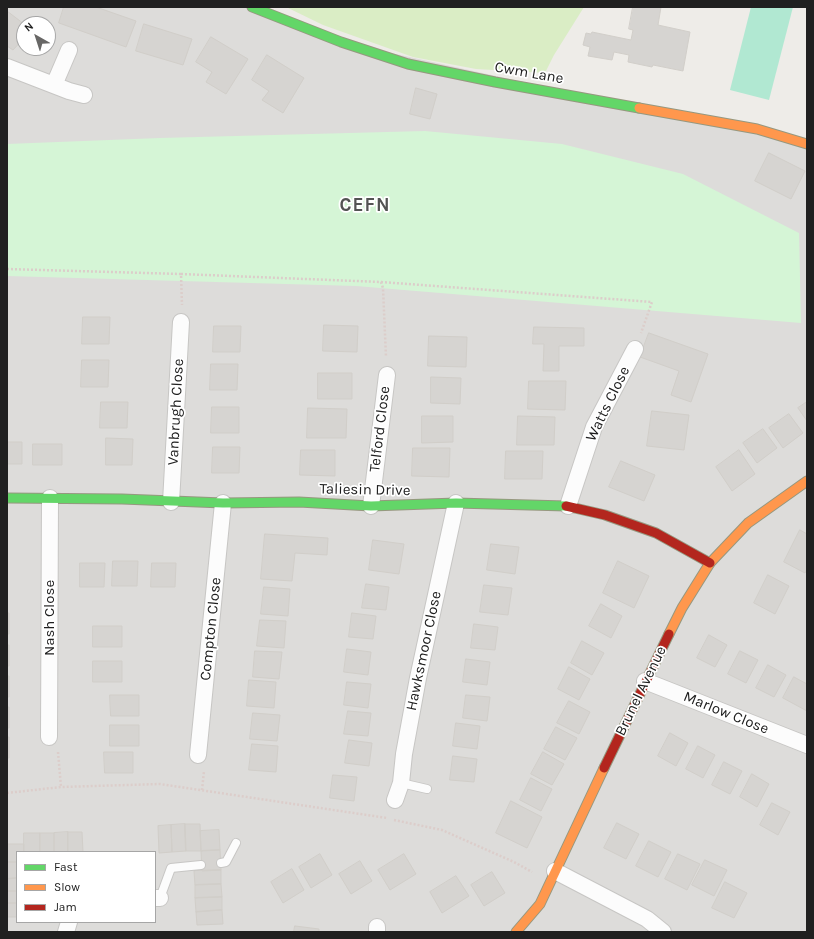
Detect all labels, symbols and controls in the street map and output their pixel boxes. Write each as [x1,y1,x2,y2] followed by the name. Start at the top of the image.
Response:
[16,16,56,56] north arrow
[22,20,36,35] text: N
[493,58,565,88] street label: Cwm Lane
[339,195,391,217] district label: CEFN
[164,358,188,466] street label: Vanbrugh Close
[582,364,634,444] street label: Watts Close
[366,385,394,473] street label: Telford Close
[319,480,411,500] street label: Taliesin Drive
[197,576,225,682] street label: Compton Close
[41,580,59,656] street label: Nash Close
[403,589,445,713] street label: Hawksmoor Close
[611,643,671,739] street label: Brunel Avenue
[681,688,771,738] street label: Marlow Close
[16,851,156,923] legend
[54,860,77,874] text: Fast
[54,880,80,894] text: Slow
[54,900,77,914] text: Jam

